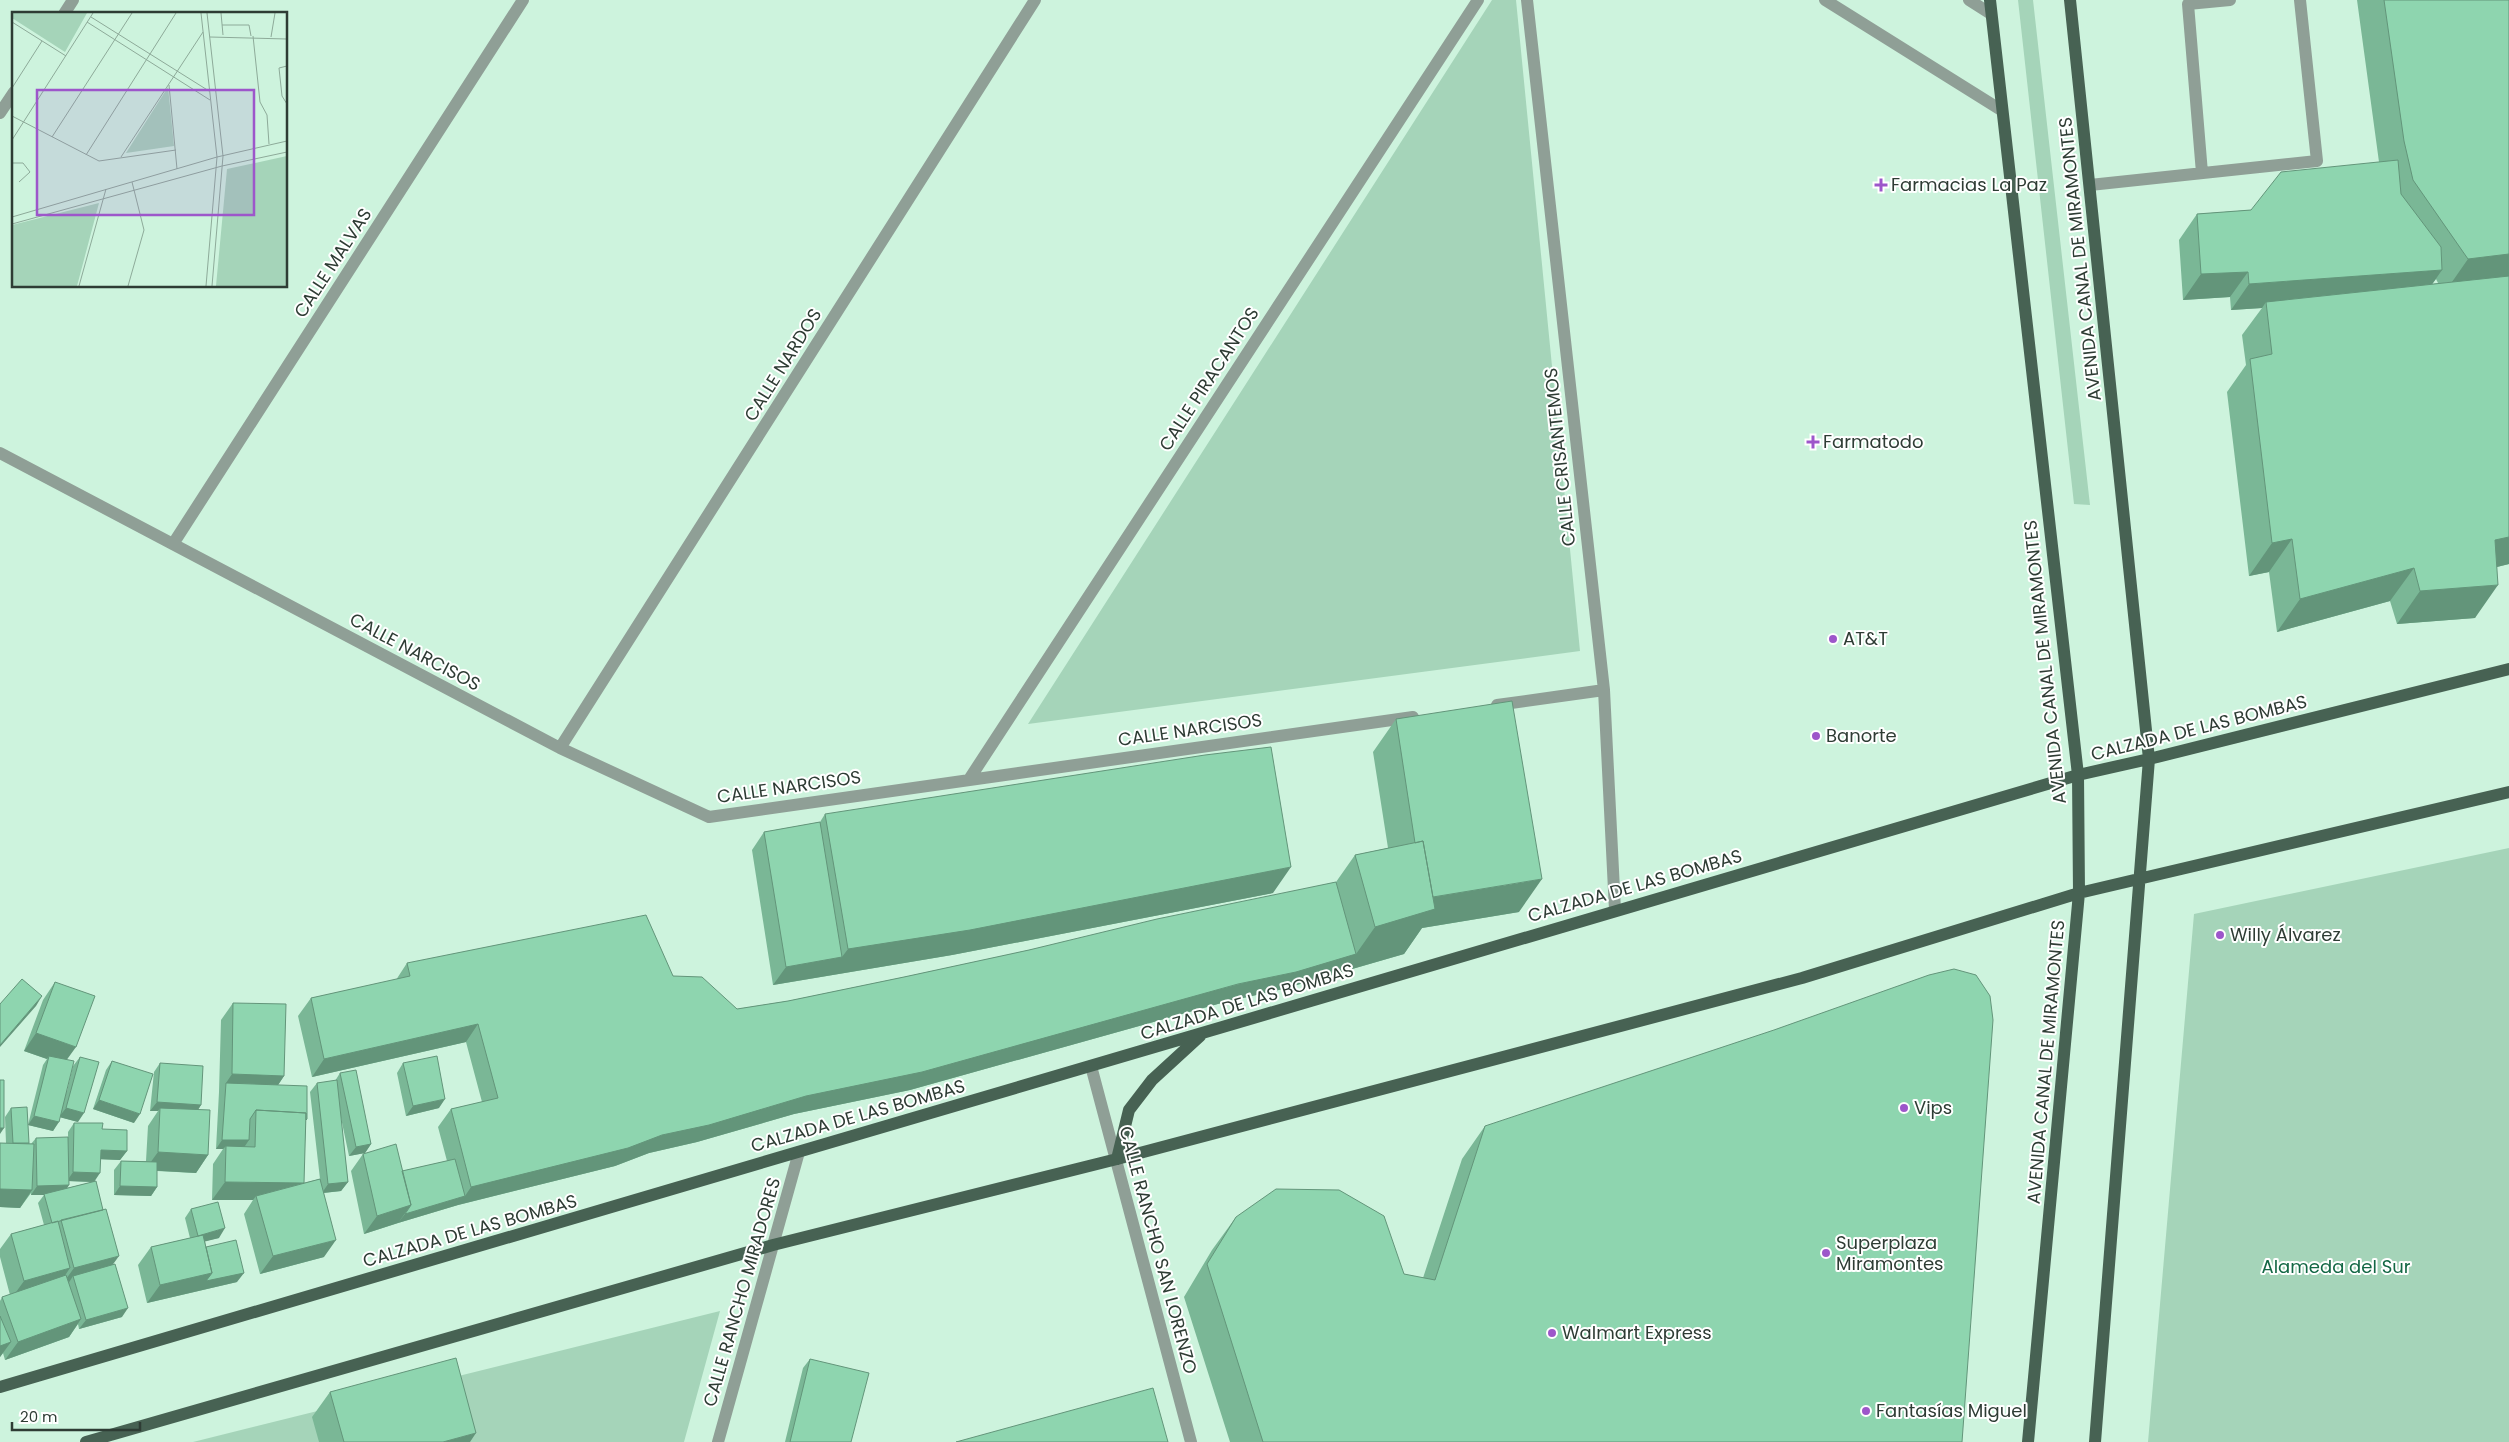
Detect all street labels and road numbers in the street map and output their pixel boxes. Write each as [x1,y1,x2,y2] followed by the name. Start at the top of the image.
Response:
[2052,116,2107,402] street label: AVENIDA CANAL DE MIRAMONTES
[288,203,377,322] street label: CALLE MALVAS
[1153,302,1264,455] street label: CALLE PIRACANTOS
[738,303,827,426] street label: CALLE NARDOS
[1538,367,1581,548] street label: CALLE CRISANTEMOS
[2017,519,2072,805] street label: AVENIDA CANAL DE MIRAMONTES
[345,606,485,697] street label: CALLE NARCISOS
[2088,689,2310,766] street label: CALZADA DE LAS BOMBAS
[1116,707,1263,752] street label: CALLE NARCISOS
[715,764,862,809] street label: CALLE NARCISOS
[1525,843,1745,928] street label: CALZADA DE LAS BOMBAS
[2021,919,2070,1205] street label: AVENIDA CANAL DE MIRAMONTES
[1137,957,1357,1046] street label: CALZADA DE LAS BOMBAS
[748,1073,968,1158] street label: CALZADA DE LAS BOMBAS
[1113,1123,1204,1376] street label: CALLE RANCHO SAN LORENZO
[697,1174,786,1409] street label: CALLE RANCHO MIRADORES
[360,1188,580,1273] street label: CALZADA DE LAS BOMBAS

